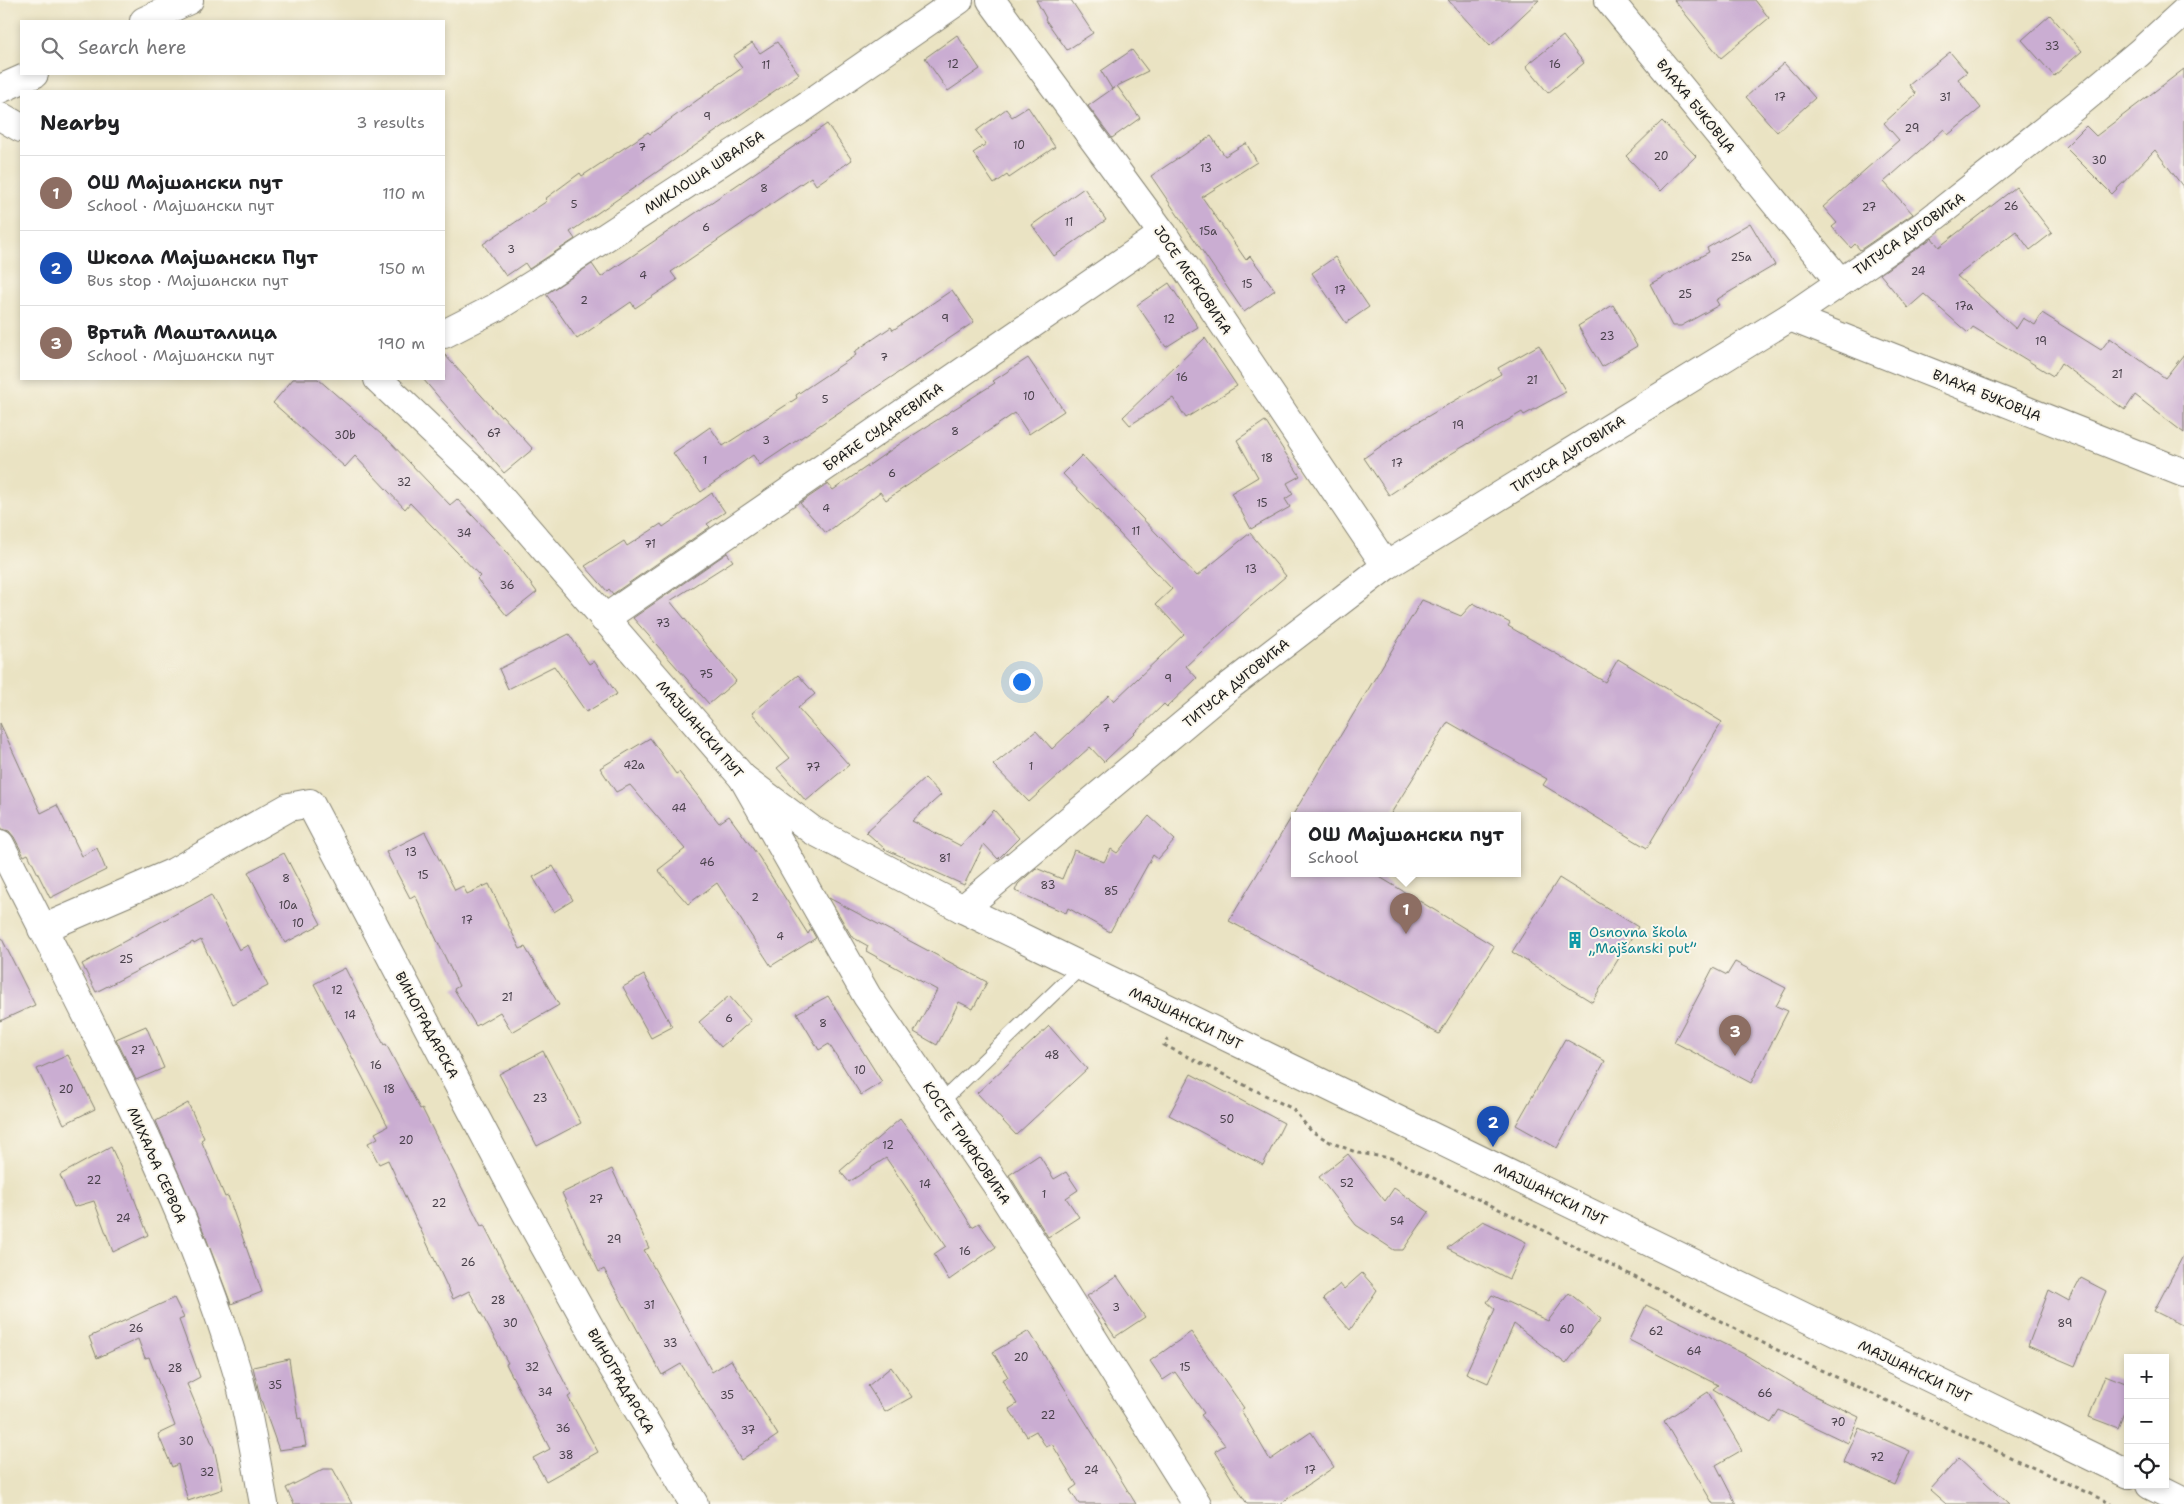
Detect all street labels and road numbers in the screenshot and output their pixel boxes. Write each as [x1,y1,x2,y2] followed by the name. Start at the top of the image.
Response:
[1653,55,1739,157] street label: ВЛАХА БУКОВЦА
[640,126,768,218] street label: МИКЛОША ШВАЛБА
[1850,189,1968,279] street label: ТИТУСА ДУГОВИЋА
[1150,222,1236,338] street label: ЈОСЕ МЕРКОВИЋА
[1930,365,2044,425] street label: ВЛАХА БУКОВЦА
[819,379,947,475] street label: БРАЋЕ СУДАРЕВИЋА
[1507,411,1629,497] street label: ТИТУСА ДУГОВИЋА
[1179,634,1293,732] street label: ТИТУСА ДУГОВИЋА
[652,676,748,782] street label: МАЈШАНСКИ ПУТ
[391,968,463,1082] street label: ВИНОГРАДАРСКА
[1126,983,1246,1053] street label: МАЈШАНСКИ ПУТ
[919,1078,1015,1208] street label: КОСТЕ ТРИФКОВИЋА
[123,1104,191,1226] street label: МИХАЉА СЕРВОА
[1491,1159,1611,1229] street label: МАЈШАНСКИ ПУТ
[584,1325,658,1437] street label: ВИНОГРАДАРСКА
[1855,1336,1975,1406] street label: МАЈШАНСКИ ПУТ

